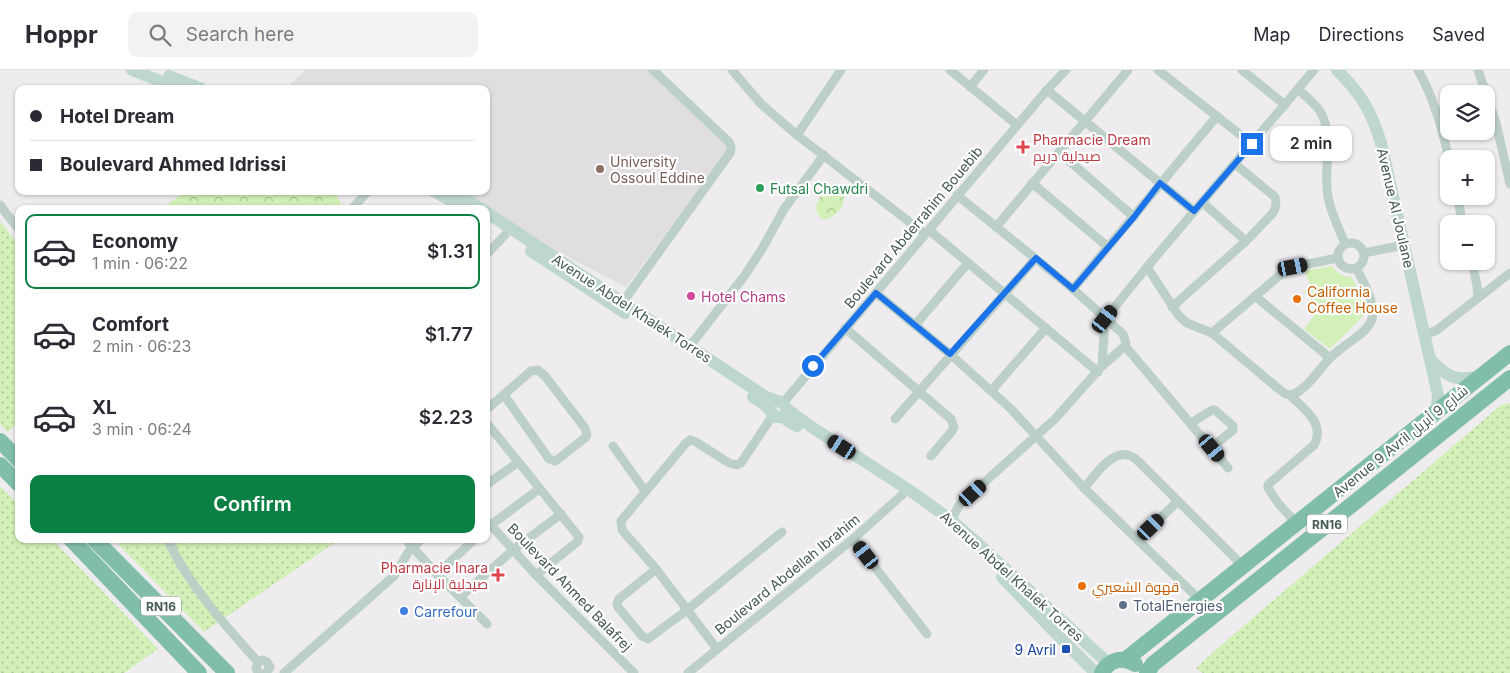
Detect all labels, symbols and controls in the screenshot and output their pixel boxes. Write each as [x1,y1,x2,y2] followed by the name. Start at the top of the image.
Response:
[128,12,478,57] search box
[25,20,98,49] text: Hoppr
[146,21,174,49] icon: search
[186,23,294,46] text: Search here
[1253,24,1291,45] text: Map
[1319,24,1404,45] text: Directions
[1432,24,1485,45] text: Saved
[1440,85,1495,270] map controls
[1440,85,1495,140] button: layers
[60,105,174,128] text: Hotel Dream
[1270,126,1352,162] callout: 2 min
[1033,131,1151,166] place label: Pharmacie Dream صيدلية دريم
[1241,133,1263,155] route end
[1290,133,1332,153] text: 2 min
[1017,141,1029,153] marker: Pharmacie Dream صيدلية دريم
[840,143,986,311] street label: Boulevard Abderrahim Bouebib
[1374,146,1418,270] street label: Avenue Al Joulane
[1440,150,1495,205] button: +
[60,153,286,176] text: Boulevard Ahmed Idrissi
[610,153,705,186] place label: University Ossoul Eddine
[594,163,606,175] marker: University Ossoul Eddine
[770,180,868,197] place label: Futsal Chawdri
[754,182,766,194] marker: Futsal Chawdri
[1440,215,1495,270] button: −
[32,229,77,274] icon: car
[92,230,178,253] text: Economy
[427,240,473,263] text: $1.31
[549,250,715,366] street label: Avenue Abdel Khalek Torres
[92,253,188,273] text: 1 min · 06:22
[1276,257,1309,277] car
[1307,283,1398,316] place label: California Coffee House
[701,288,786,305] place label: Hotel Chams
[685,290,697,302] marker: Hotel Chams
[1291,293,1303,305] marker: California Coffee House
[1089,303,1120,335] car
[32,312,77,357] icon: car
[92,313,169,336] text: Comfort
[425,323,473,346] text: $1.77
[92,336,191,356] text: 2 min · 06:23
[802,355,824,377] route start
[1329,381,1471,501] street label: Avenue 9 Avril شارع 9 أبريل
[32,395,77,440] icon: car
[92,396,117,419] text: XL
[419,406,473,429] text: $2.23
[92,419,192,439] text: 3 min · 06:24
[1196,432,1227,464] car
[825,433,858,461] car
[30,475,475,533] button: Confirm
[956,477,989,509] car
[937,507,1087,645] street label: Avenue Abdel Khalek Torres
[711,510,863,638] street label: Boulevard Abdellah Ibrahim
[1135,511,1167,543] car
[1307,514,1347,534] road number: RN16
[504,520,636,654] street label: Boulevard Ahmed Balafrej
[850,539,881,571] car
[381,559,488,593] place label: Pharmacie Inara صيدلية الإنارة
[492,569,504,581] marker: Pharmacie Inara صيدلية الإنارة
[1092,578,1179,599] place label: قهوة الشعيري
[1076,580,1088,592] marker: قهوة الشعيري
[141,596,181,616] road number: RN16
[1133,597,1223,614] place label: TotalEnergies
[1117,599,1129,611] marker: TotalEnergies
[414,603,478,620] place label: Carrefour
[398,605,410,617] marker: Carrefour
[1015,641,1056,658] place label: 9 Avril
[1060,643,1072,655] marker: 9 Avril

